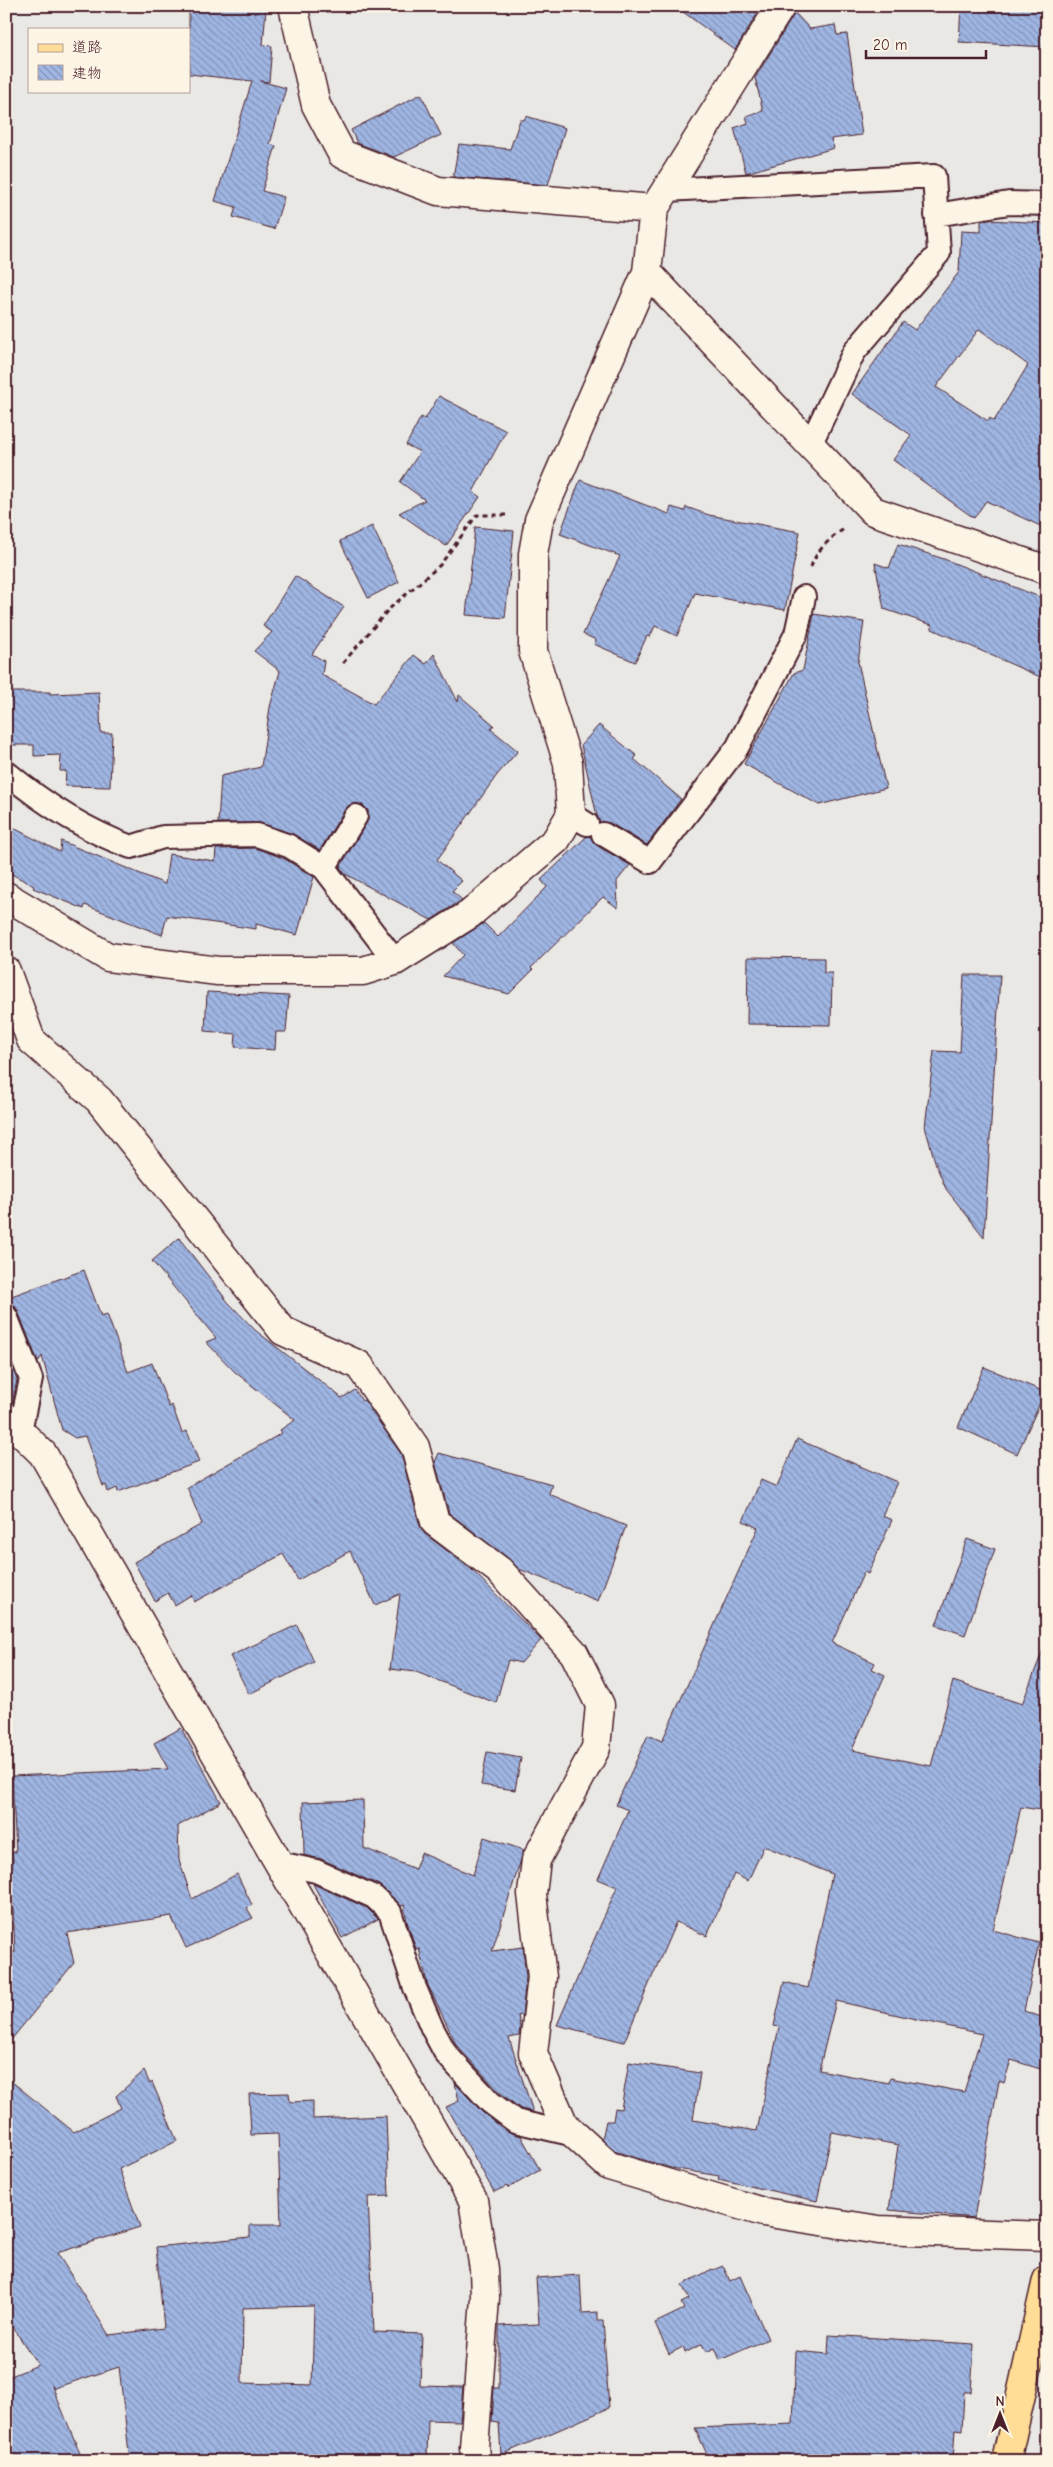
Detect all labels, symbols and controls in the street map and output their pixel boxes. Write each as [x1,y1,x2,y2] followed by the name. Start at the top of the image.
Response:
[28,28,190,92] legend
[866,28,986,60] scale bar
[873,36,907,54] text: 20 m
[72,38,102,56] text: 道路
[72,64,102,82] text: 建物
[976,2390,1026,2440] north arrow
[995,2393,1005,2410] text: N

